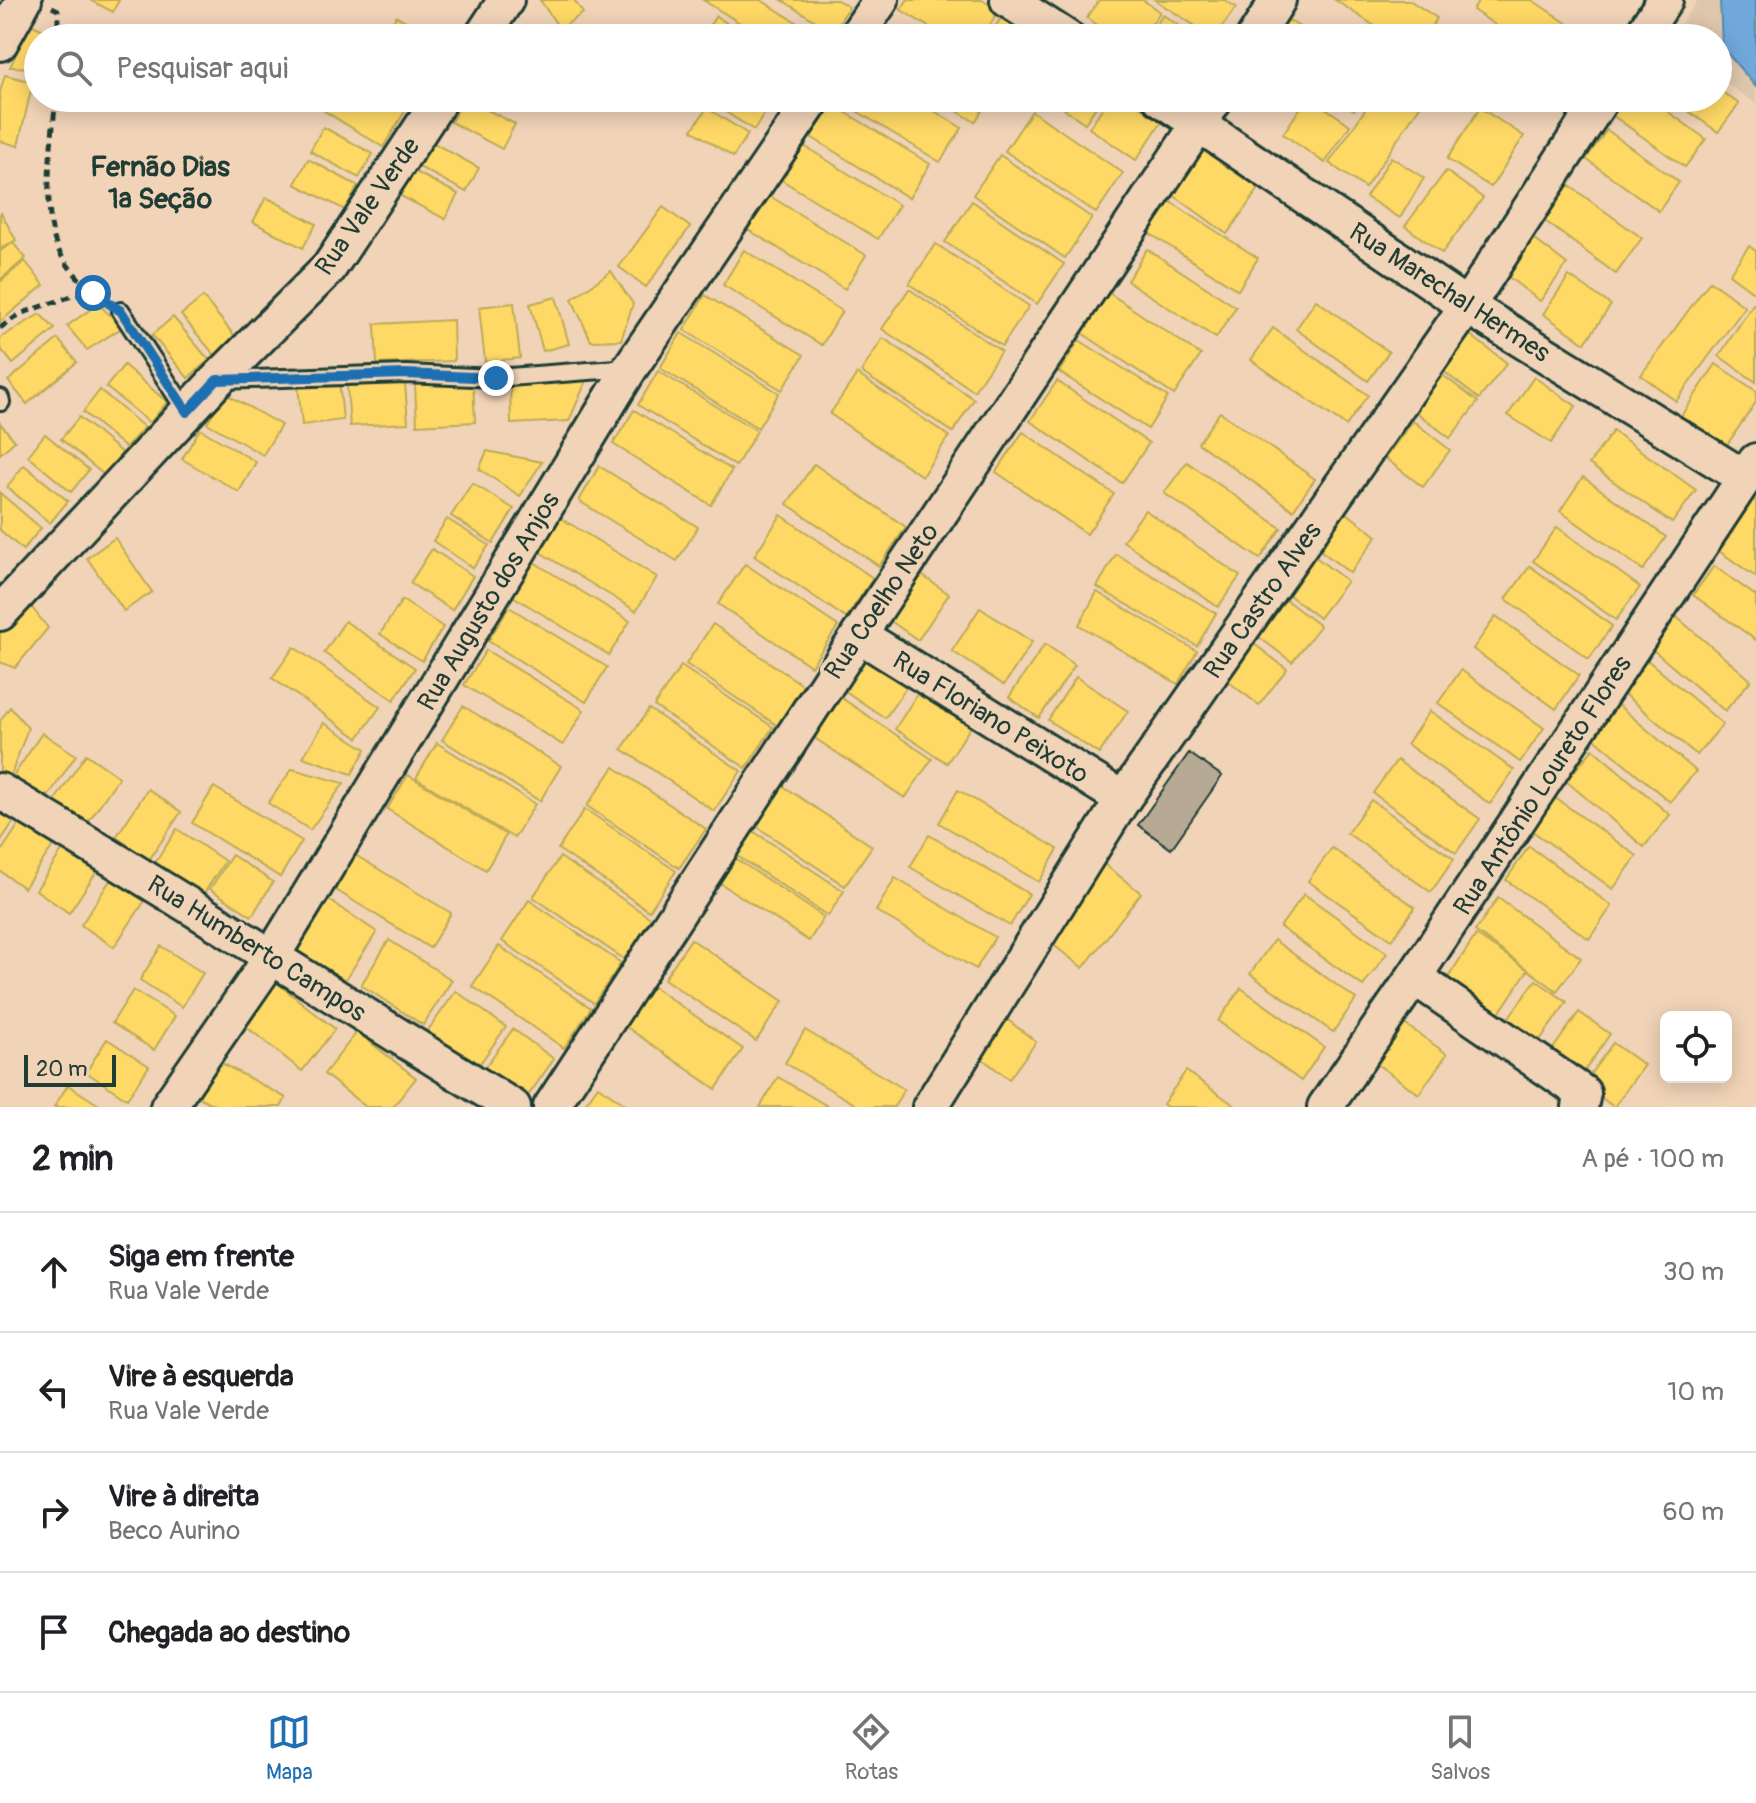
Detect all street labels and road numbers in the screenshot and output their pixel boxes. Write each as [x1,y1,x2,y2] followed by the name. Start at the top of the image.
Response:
[308,131,427,282] street label: Rua Vale Verde
[1343,216,1556,370] street label: Rua Marechal Hermes
[411,486,567,717] street label: Rua Augusto dos Anjos
[1197,516,1329,685] street label: Rua Castro Alves
[818,517,946,686] street label: Rua Coelho Neto
[887,645,1094,791] street label: Rua Floriano Peixoto
[1447,649,1639,921] street label: Rua Antônio Loureto Flores
[141,869,372,1029] street label: Rua Humberto Campos

